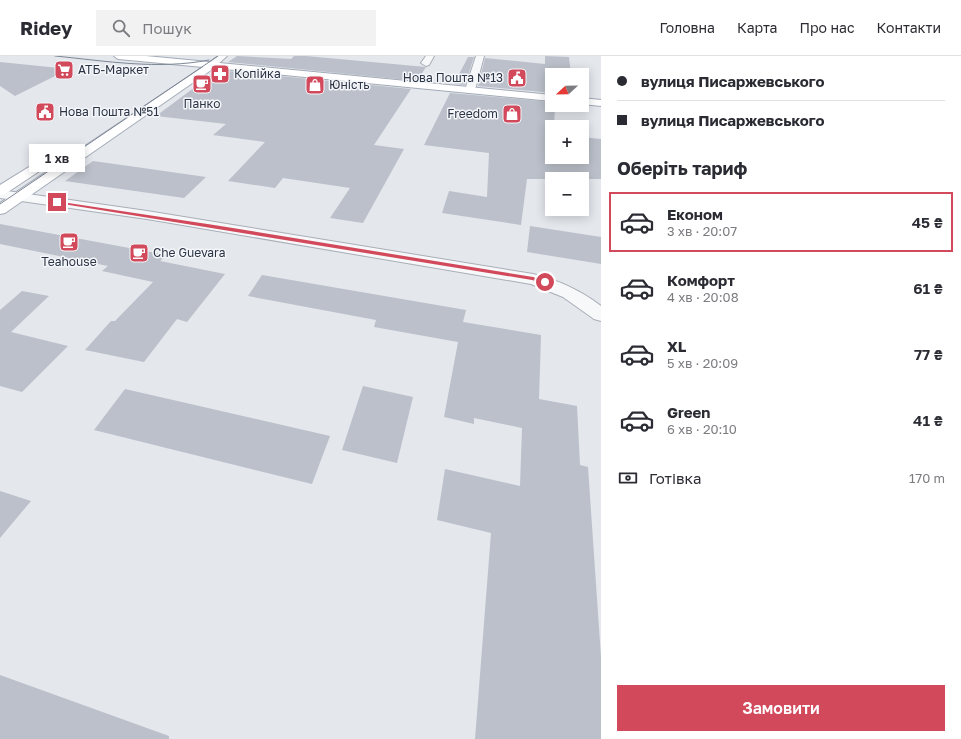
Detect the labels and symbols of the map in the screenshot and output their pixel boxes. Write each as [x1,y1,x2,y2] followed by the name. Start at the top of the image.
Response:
[53,59,75,81] supermarket icon: АТБ-Маркет
[78,62,149,77] place label: АТБ-Маркет
[209,63,231,85] pharmacy icon: Копійка
[234,66,281,81] place label: Копійка
[506,67,528,89] public building icon: Нова Пошта №13
[545,68,589,112] north arrow
[403,70,503,85] place label: Нова Пошта №13
[191,73,213,95] cafe icon: Панко
[304,74,326,96] shop icon: Юність
[329,77,370,92] place label: Юність
[184,96,220,111] place label: Панко
[34,101,56,123] public building icon: Нова Пошта №51
[501,103,523,125] shop icon: Freedom
[59,104,159,119] place label: Нова Пошта №51
[447,106,498,121] place label: Freedom
[29,144,85,172] callout: 1 хв
[48,193,66,211] route end
[58,231,80,253] cafe icon: Teahouse
[128,242,150,264] cafe icon: Che Guevara
[153,245,225,260] place label: Che Guevara
[41,254,97,269] place label: Teahouse
[536,273,554,291] route start

